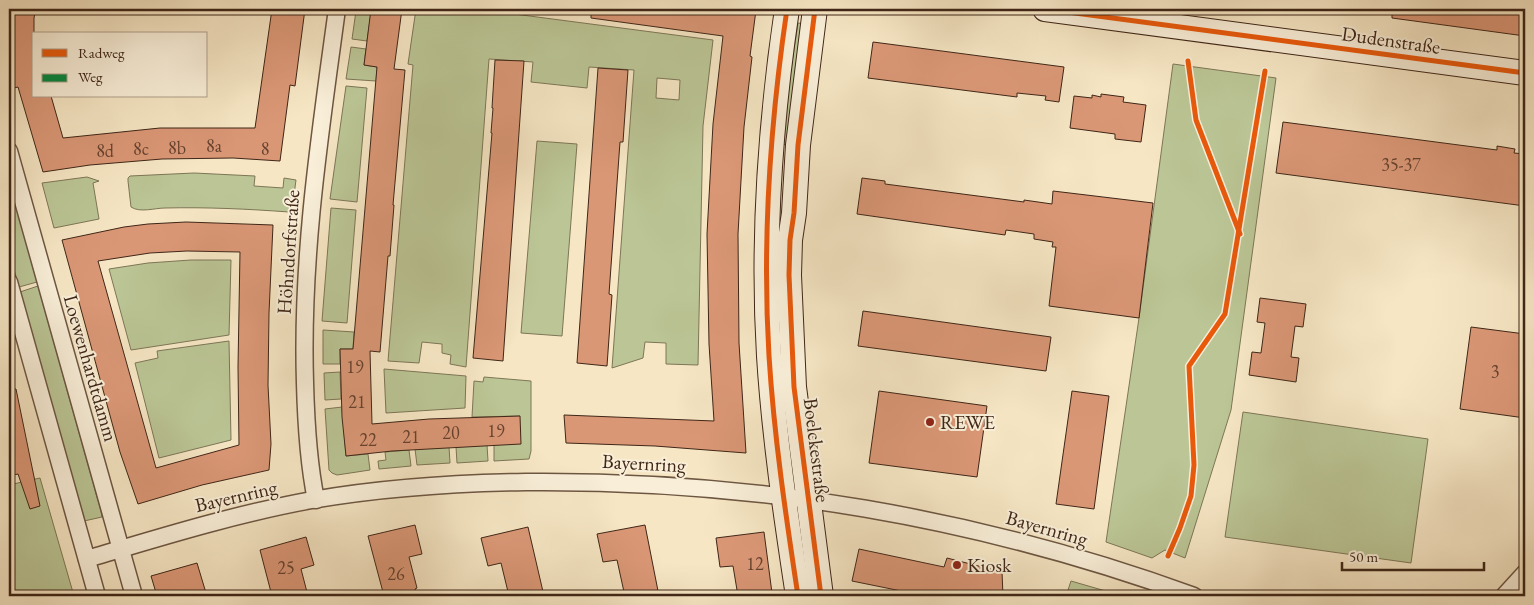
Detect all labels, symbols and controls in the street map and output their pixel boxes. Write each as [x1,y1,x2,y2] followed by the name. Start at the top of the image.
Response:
[1340,20,1442,60] street label: Dudenstraße
[32,32,208,98] legend
[78,43,125,62] text: Radweg
[78,67,103,86] text: Weg
[206,134,223,157] house number: 8a
[168,136,186,159] house number: 8b
[133,137,149,160] house number: 8c
[261,137,269,160] house number: 8
[96,139,115,162] house number: 8d
[1381,153,1421,176] house number: 35-37
[271,189,305,315] street label: Höhndorfstraße
[58,292,124,445] street label: Loewenhardtdamm
[346,355,364,378] house number: 19
[1491,360,1499,383] house number: 3
[348,390,366,413] house number: 21
[798,396,836,504] street label: Boelckestraße
[940,409,995,435] place label: REWE
[924,416,936,428] marker: REWE
[487,419,505,442] house number: 19
[442,421,460,444] house number: 20
[402,425,420,448] house number: 21
[359,428,377,451] house number: 22
[602,448,687,478] street label: Bayernring
[192,474,280,518] street label: Bayernring
[1003,504,1091,552] street label: Bayernring
[1342,540,1484,572] scale bar
[1349,547,1378,566] text: 50 m
[746,552,764,575] house number: 12
[967,552,1012,578] place label: Kiosk
[277,556,295,579] house number: 25
[951,559,963,571] marker: Kiosk
[387,562,405,585] house number: 26

